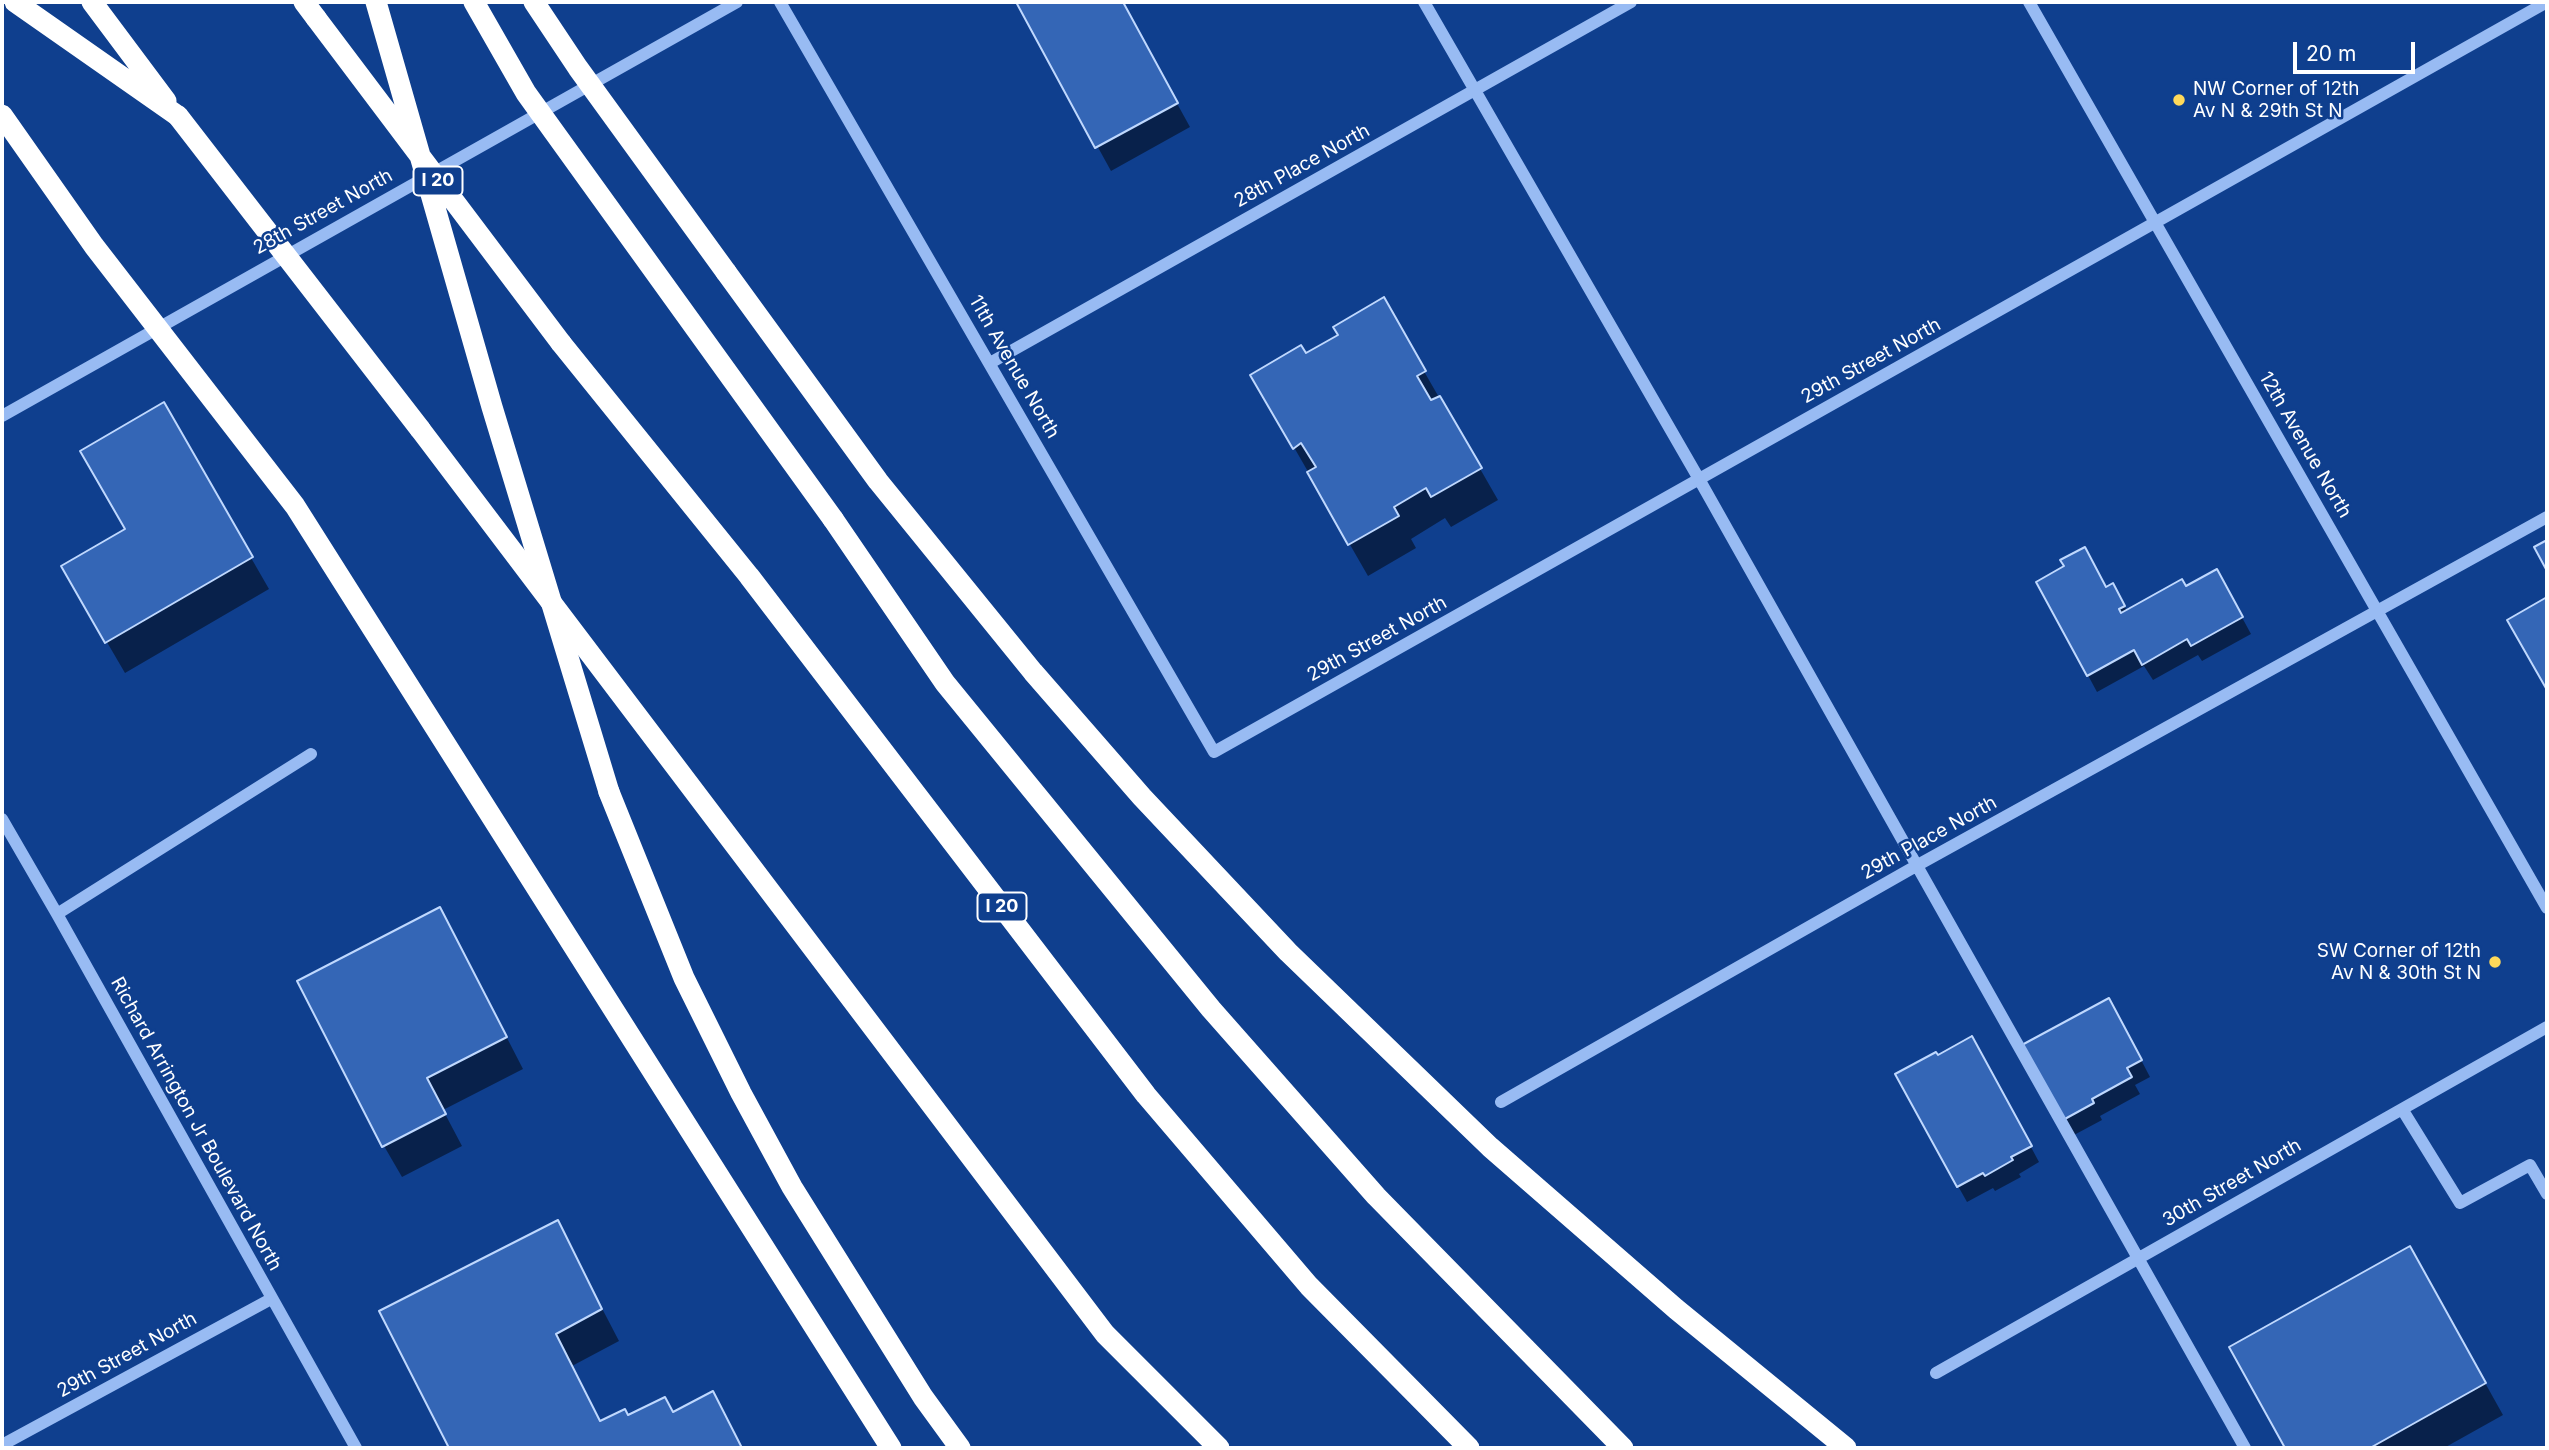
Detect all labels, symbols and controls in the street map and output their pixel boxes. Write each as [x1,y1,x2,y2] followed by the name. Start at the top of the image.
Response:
[2297,28,2420,72] scale bar
[2306,41,2356,66] text: 20 m
[2193,78,2359,122] place label: NW Corner of 12th Av N & 29th St N
[2171,92,2187,108] marker: NW Corner of 12th Av N & 29th St N
[1230,119,1374,213] street label: 28th Place North
[249,164,397,260] street label: 28th Street North
[414,166,462,196] road number: I 20
[964,291,1064,443] street label: 11th Avenue North
[1797,313,1945,409] street label: 29th Street North
[2254,368,2356,522] street label: 12th Avenue North
[1303,591,1451,687] street label: 29th Street North
[1857,791,2001,885] street label: 29th Place North
[978,893,1026,922] road number: I 20
[2317,940,2481,984] place label: SW Corner of 12th Av N & 30th St N
[2487,954,2503,970] marker: SW Corner of 12th Av N & 30th St N
[105,973,287,1275] street label: Richard Arrington Jr Boulevard North
[2159,1134,2305,1232] street label: 30th Street North
[53,1307,201,1403] street label: 29th Street North

